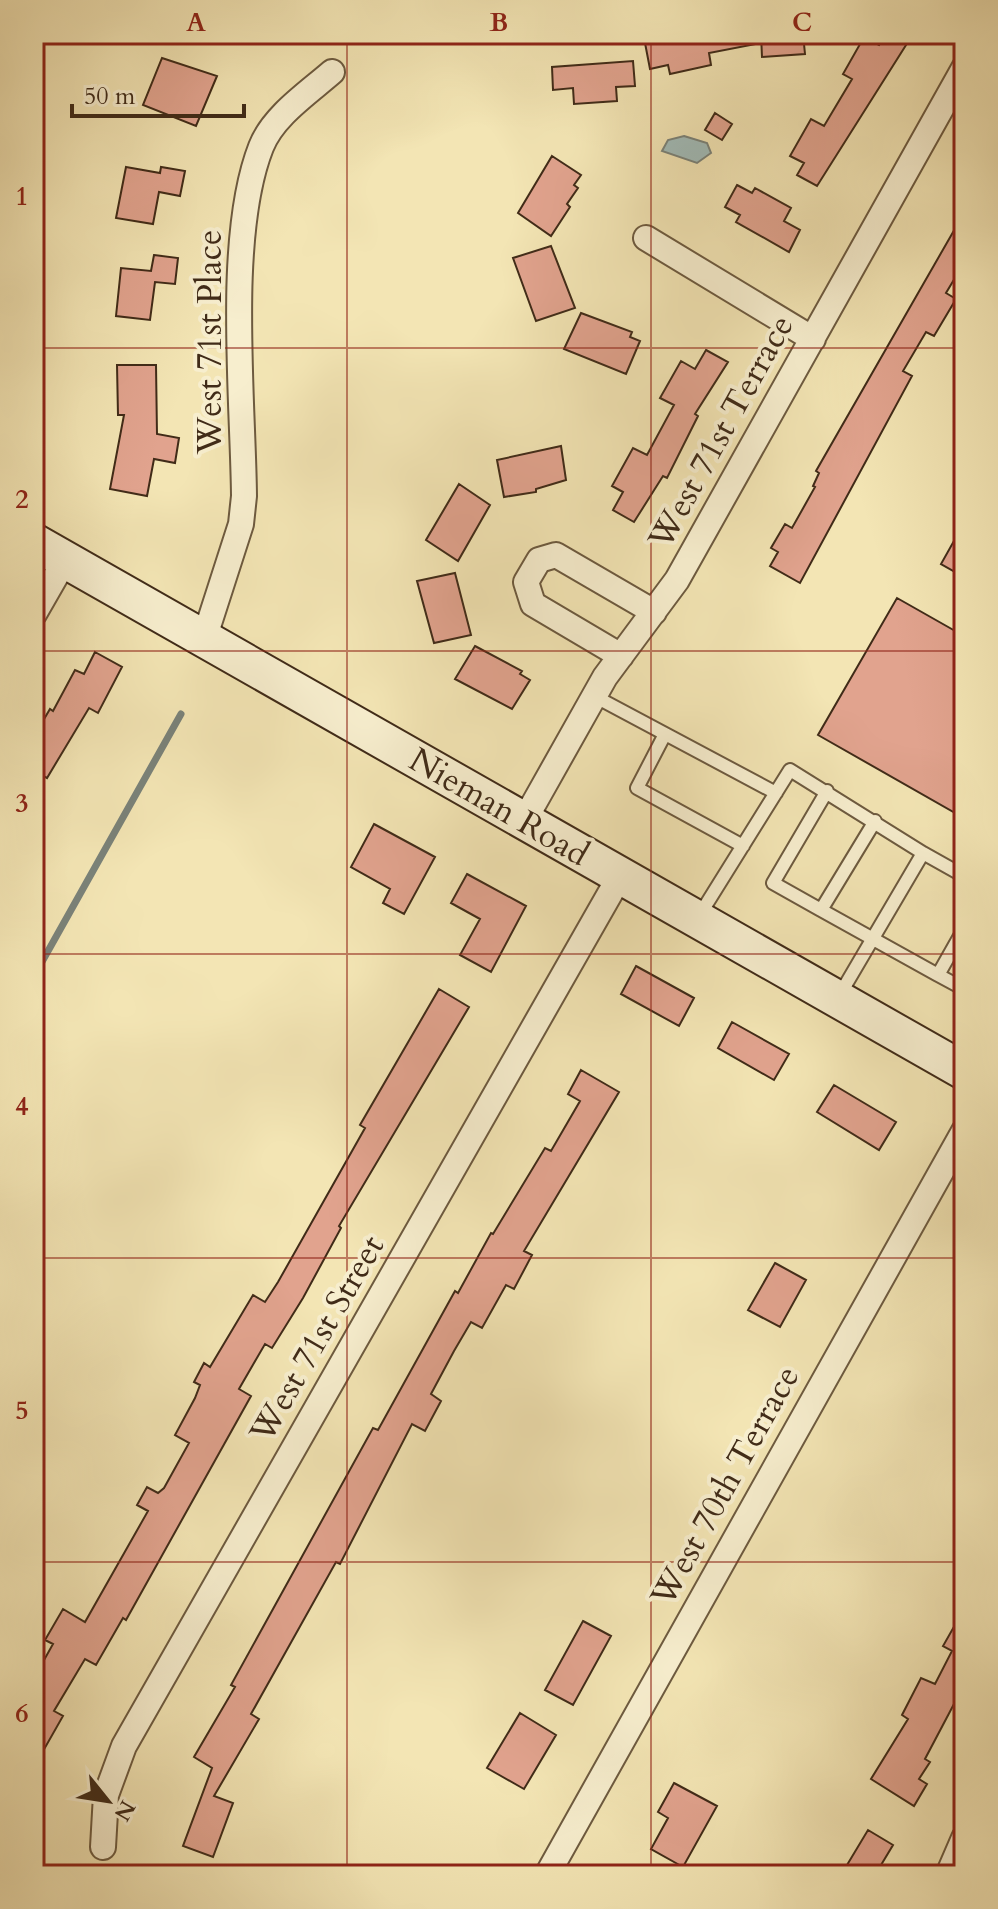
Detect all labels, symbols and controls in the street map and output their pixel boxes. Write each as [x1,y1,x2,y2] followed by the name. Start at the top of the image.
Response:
[186,5,206,40] text: A
[490,5,508,40] text: B
[792,5,812,40] text: C
[72,68,244,118] scale bar
[84,80,136,113] text: 50 m
[15,179,29,214] text: 1
[187,230,233,455] street label: West 71st Place
[637,307,804,558] street label: West 71st Terrace
[15,482,29,517] text: 2
[401,737,597,877] street label: Nieman Road
[15,786,29,821] text: 3
[15,1089,29,1124] text: 4
[239,1227,395,1452] street label: West 71st Street
[639,1357,810,1615] street label: West 70th Terrace
[15,1393,29,1428] text: 5
[15,1696,29,1731] text: 6
[68,1761,148,1841] north arrow
[107,1795,142,1826] text: N

